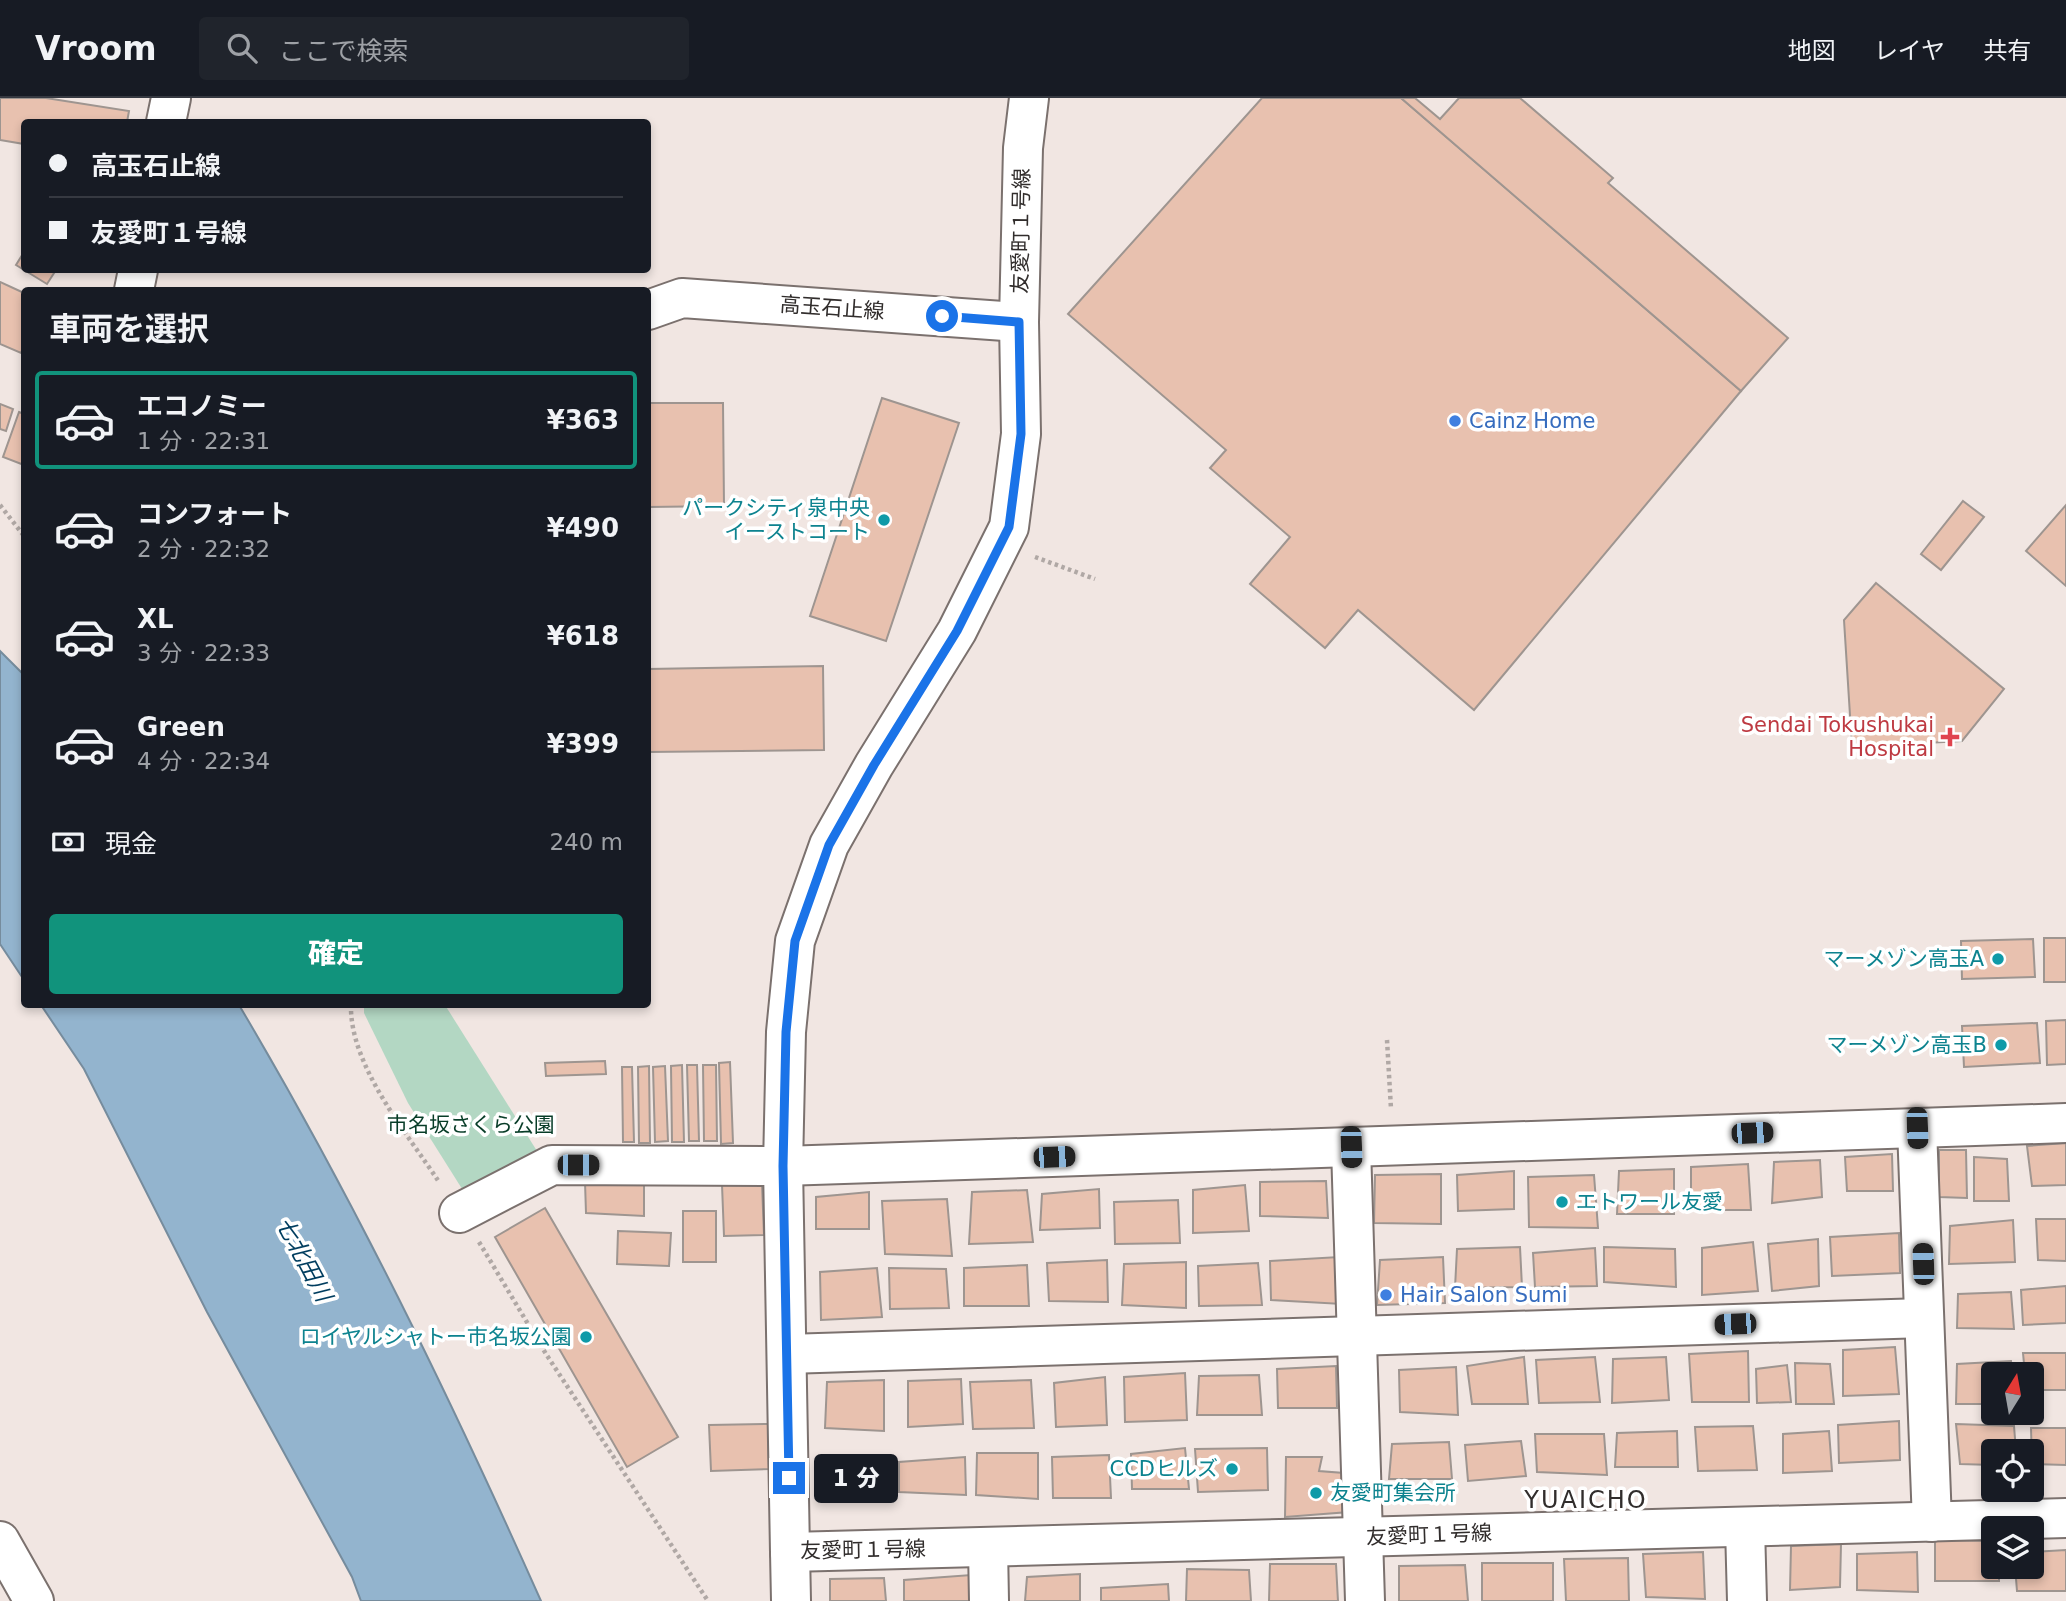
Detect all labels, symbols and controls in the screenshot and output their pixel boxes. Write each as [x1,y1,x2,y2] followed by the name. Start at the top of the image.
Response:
[199,17,689,80] search box
[35,29,157,68] text: Vroom
[223,29,261,67] icon: search
[279,36,409,66] text: ここで検索
[1788,37,1836,65] text: 地図
[1874,37,1945,65] text: レイヤ
[1983,37,2031,65] text: 共有
[91,151,221,181] text: 高玉石止線
[1008,168,1034,294] street label: 友愛町１号線
[91,218,247,248] text: 友愛町１号線
[779,292,885,324] street label: 高玉石止線
[926,300,958,332] route start
[49,310,209,348] text: 車両を選択
[53,389,116,452] icon: car
[137,391,267,421] text: エコノミー
[547,405,619,435] text: ¥363
[1469,409,1595,433] place label: Cainz Home
[1447,413,1463,429] marker: Cainz Home
[137,428,270,454] text: 1 分 · 22:31
[682,496,870,544] place label: パークシティ泉中央 イーストコート
[53,497,116,560] icon: car
[137,499,292,529] text: コンフォート
[876,512,892,528] marker: パークシティ泉中央 イーストコート
[547,513,619,543] text: ¥490
[137,536,270,562] text: 2 分 · 22:32
[137,604,174,634] text: XL
[53,605,116,668] icon: car
[547,621,619,651] text: ¥618
[137,640,270,666] text: 3 分 · 22:33
[137,712,225,742] text: Green
[53,713,116,776] icon: car
[1741,713,1934,761] place label: Sendai Tokushukai Hospital
[1940,727,1960,747] marker: Sendai Tokushukai Hospital
[547,729,619,759] text: ¥399
[137,748,270,774] text: 4 分 · 22:34
[49,823,87,861] icon: cash
[105,829,157,859] text: 現金
[549,829,623,855] text: 240 m
[49,914,623,994] button: 確定
[1823,947,1985,971] place label: マーメゾン高玉A
[1990,951,2006,967] marker: マーメゾン高玉A
[1826,1033,1987,1057] place label: マーメゾン高玉B
[1993,1037,2009,1053] marker: マーメゾン高玉B
[1906,1107,1929,1149] car
[387,1113,555,1137] park label: 市名坂さくら公園
[1731,1122,1774,1144] car
[1340,1126,1363,1168] car
[1033,1146,1076,1168] car
[558,1155,600,1176] car
[1576,1190,1723,1214] place label: エトワール友愛
[1554,1194,1570,1210] marker: エトワール友愛
[271,1212,338,1308] water label: 七北田川
[1912,1243,1935,1285] car
[1400,1283,1568,1307] place label: Hair Salon Sumi
[1378,1287,1394,1303] marker: Hair Salon Sumi
[1714,1313,1757,1335] car
[300,1325,572,1349] place label: ロイヤルシャトー市名坂公園
[578,1329,594,1345] marker: ロイヤルシャトー市名坂公園
[1981,1362,2044,1424] north arrow
[1981,1362,2044,1579] map controls
[1981,1439,2044,1502] button: locate
[814,1454,898,1502] callout: 1 分
[1110,1457,1218,1481] place label: CCDヒルズ
[1224,1461,1240,1477] marker: CCDヒルズ
[773,1462,805,1494] route end
[832,1465,880,1491] text: 1 分
[1330,1481,1456,1505] place label: 友愛町集会所
[1308,1485,1324,1501] marker: 友愛町集会所
[1523,1486,1648,1514] district label: YUAICHO
[1981,1516,2044,1579] button: layers
[1366,1521,1492,1549] street label: 友愛町１号線
[800,1537,926,1563] street label: 友愛町１号線

